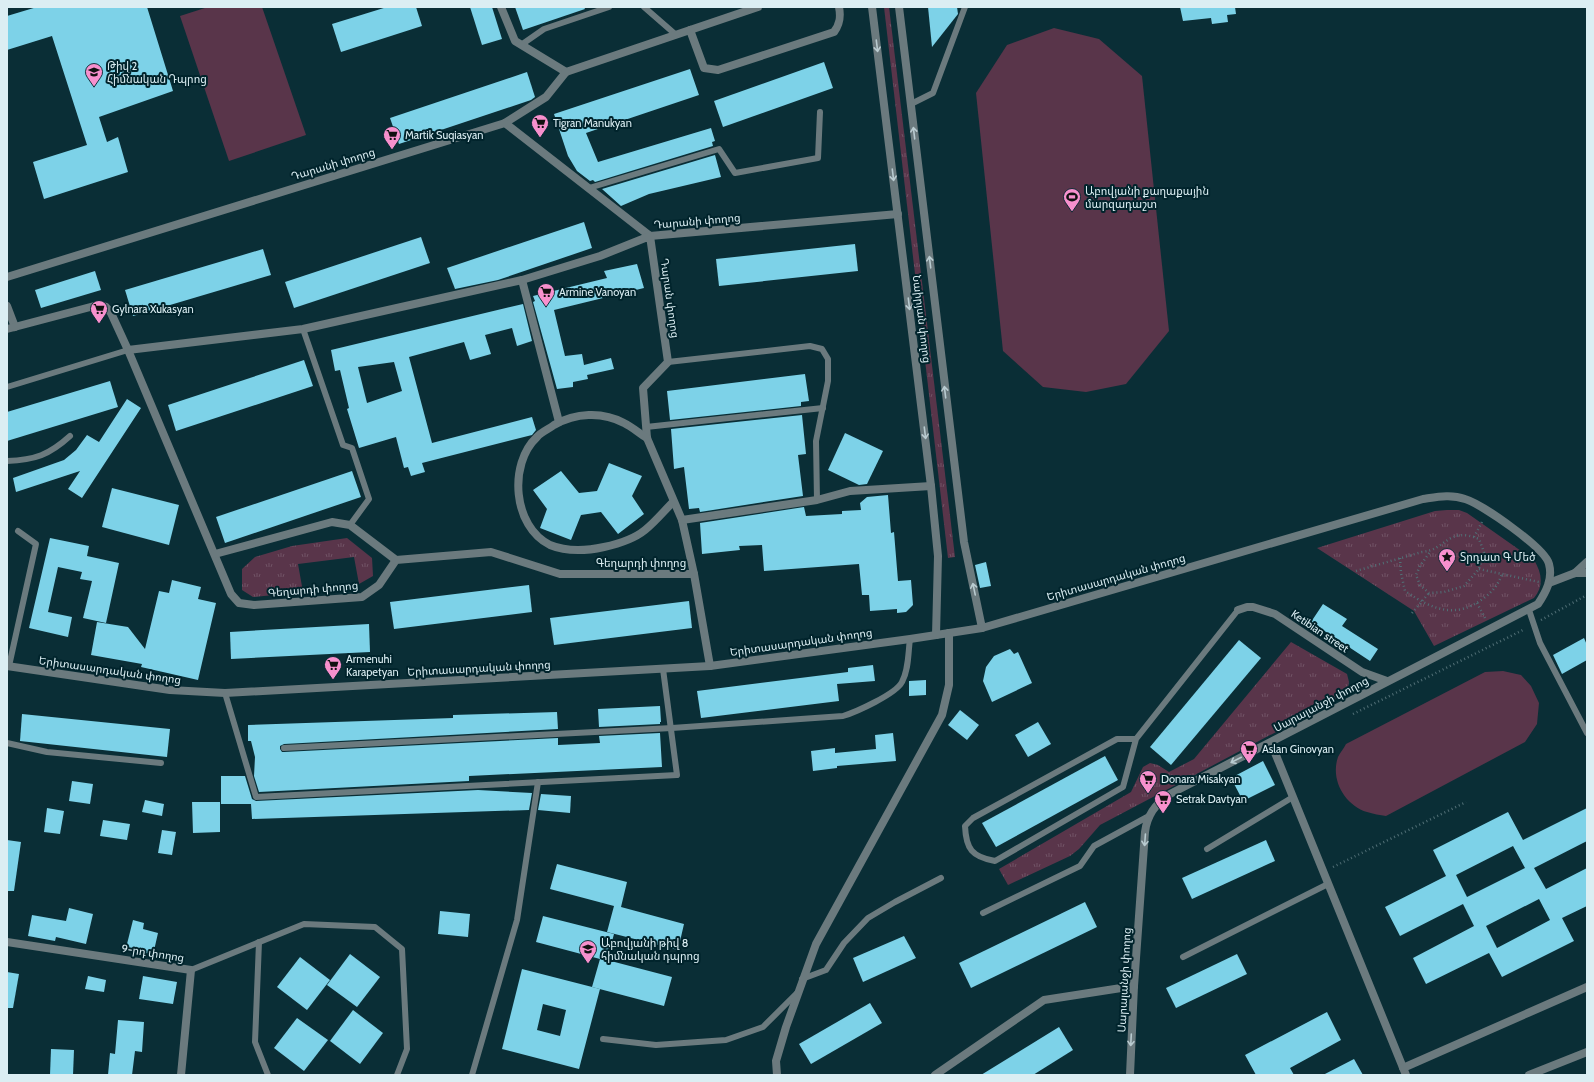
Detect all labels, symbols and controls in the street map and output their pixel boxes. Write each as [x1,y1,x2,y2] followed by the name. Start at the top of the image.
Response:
[873,39,881,52] one-way arrow
[107,59,207,86] place label: Թիվ 2 Հիմնական Դպրոց
[84,62,104,87] school or university icon: Թիվ 2 Հիմնական Դպրոց
[530,113,550,138] supermarket icon: Tigran Manukyan
[553,116,632,130] place label: Tigran Manukyan
[382,125,402,150] supermarket icon: Martik Suqiasyan
[910,127,918,140] one-way arrow
[405,128,483,142] place label: Martik Suqiasyan
[289,145,377,183] street label: Դարանի փողոց
[889,168,897,181] one-way arrow
[1085,184,1209,211] place label: Աբովյանի քաղաքային մարզադաշտ
[1062,187,1082,212] sports icon: Աբովյանի քաղաքային մարզադաշտ
[653,210,741,232] street label: Դարանի փողոց
[926,256,934,269] one-way arrow
[657,257,683,339] street label: Դարան փողոց
[910,274,934,364] street label: Նաիրյան փողոց
[536,282,556,307] supermarket icon: Armine Vanoyan
[559,285,636,299] place label: Armine Vanoyan
[905,297,913,310] one-way arrow
[89,299,109,324] supermarket icon: Gylnara Xukasyan
[112,302,194,316] place label: Gylnara Xukasyan
[942,386,949,399] one-way arrow
[921,426,929,439] one-way arrow
[1437,547,1457,572] place icon: Տրդատ Գ Մեծ
[1045,550,1187,604] street label: Երիտասարդական փողոց
[1460,550,1536,564] place label: Տրդատ Գ Մեծ
[596,556,686,570] street label: Գեղարդի փողոց
[267,578,359,600] street label: Գեղարդի փողոց
[969,583,977,596] one-way arrow
[1289,607,1352,656] street label: Ketibian street
[729,625,873,659] street label: Երիտասարդական փողոց
[346,652,399,679] place label: Armenuhi Karapetyan
[38,653,182,687] street label: Երիտասարդական փողոց
[323,655,343,680] supermarket icon: Armenuhi Karapetyan
[407,657,551,679] street label: Երիտասարդական փողոց
[1271,673,1371,735] street label: Սարալանջի փողոց
[1239,739,1259,764] supermarket icon: Aslan Ginovyan
[1262,742,1334,756] place label: Aslan Ginovyan
[1230,757,1242,765] one-way arrow
[1138,769,1158,794] supermarket icon: Donara Misakyan
[1161,772,1240,786] place label: Donara Misakyan
[1153,789,1173,814] supermarket icon: Setrak Davtyan
[1176,792,1247,806] place label: Setrak Davtyan
[1141,833,1148,846] one-way arrow
[1114,927,1134,1033] street label: Սարալանջի փողոց
[601,936,700,963] place label: Աբովյանի թիվ 8 հիմնական դպրոց
[578,939,598,964] school or university icon: Աբովյանի թիվ 8 հիմնական դպրոց
[121,941,185,965] street label: 9-րդ փողոց
[1128,1033,1135,1046] one-way arrow

